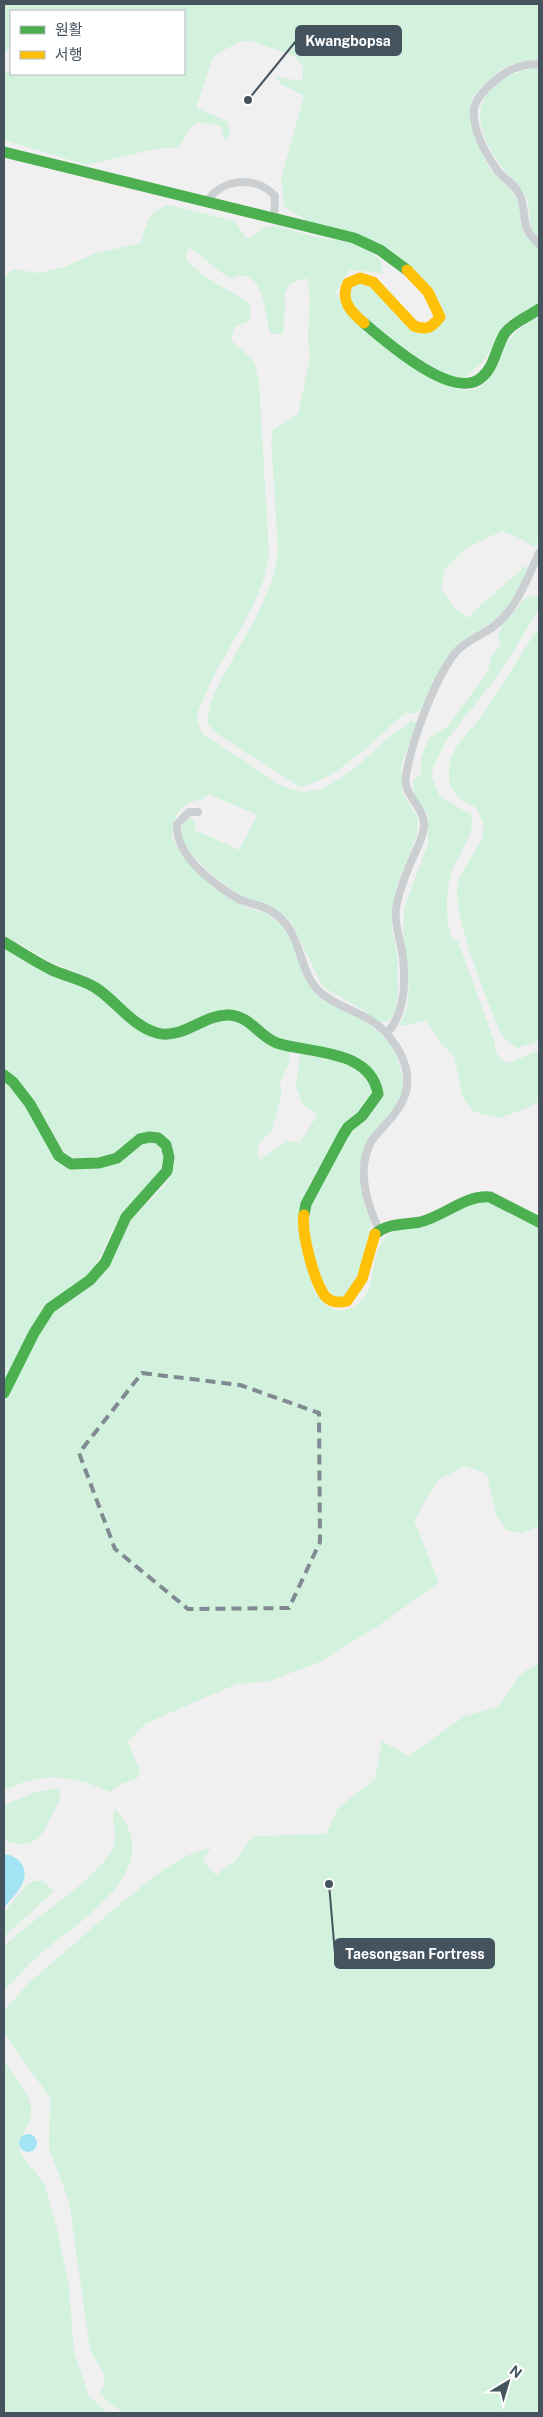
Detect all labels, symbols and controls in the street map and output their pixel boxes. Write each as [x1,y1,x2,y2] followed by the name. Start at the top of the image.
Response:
[10,10,185,75] legend
[55,21,83,38] text: 원활
[296,26,401,55] callout: Kwangbopsa
[305,33,391,49] text: Kwangbopsa
[55,46,83,63] text: 서행
[335,1939,494,1968] callout: Taesongsan Fortress
[345,1946,485,1962] text: Taesongsan Fortress
[483,2357,533,2407] north arrow
[507,2362,525,2381] text: N

